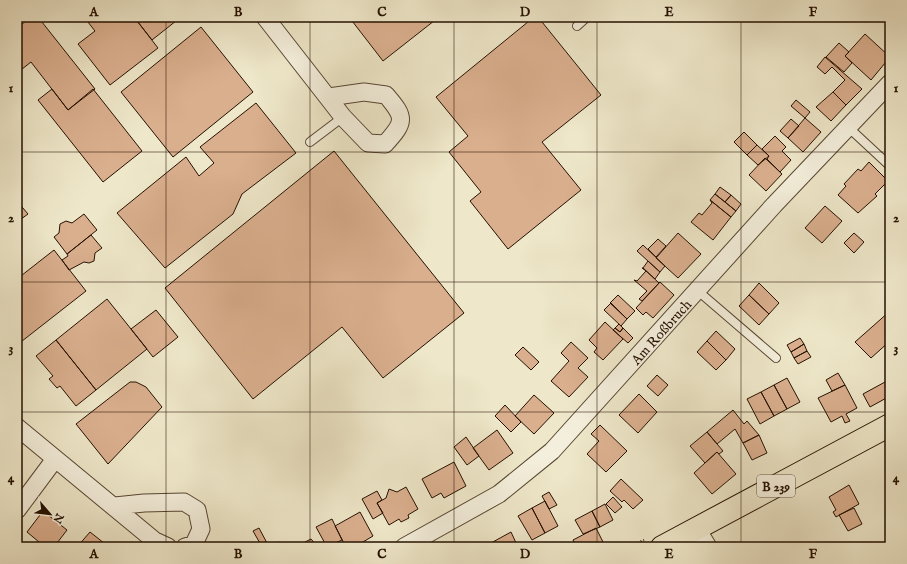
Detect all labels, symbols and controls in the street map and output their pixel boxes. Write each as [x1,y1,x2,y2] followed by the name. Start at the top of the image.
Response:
[89,4,100,21] text: A
[234,4,243,21] text: B
[377,4,387,21] text: C
[520,4,531,21] text: D
[664,4,674,21] text: E
[809,4,818,21] text: F
[9,80,14,97] text: 1
[894,80,899,97] text: 1
[8,210,14,227] text: 2
[893,210,899,227] text: 2
[627,296,696,370] street label: Am Roßbruch
[9,340,14,357] text: 3
[894,340,899,357] text: 3
[8,470,15,487] text: 4
[893,470,900,487] text: 4
[757,475,795,497] road number: B 239
[30,494,70,534] north arrow
[49,510,67,526] text: N
[89,546,100,563] text: A
[234,546,243,563] text: B
[377,546,387,563] text: C
[520,546,531,563] text: D
[664,546,674,563] text: E
[809,546,818,563] text: F

